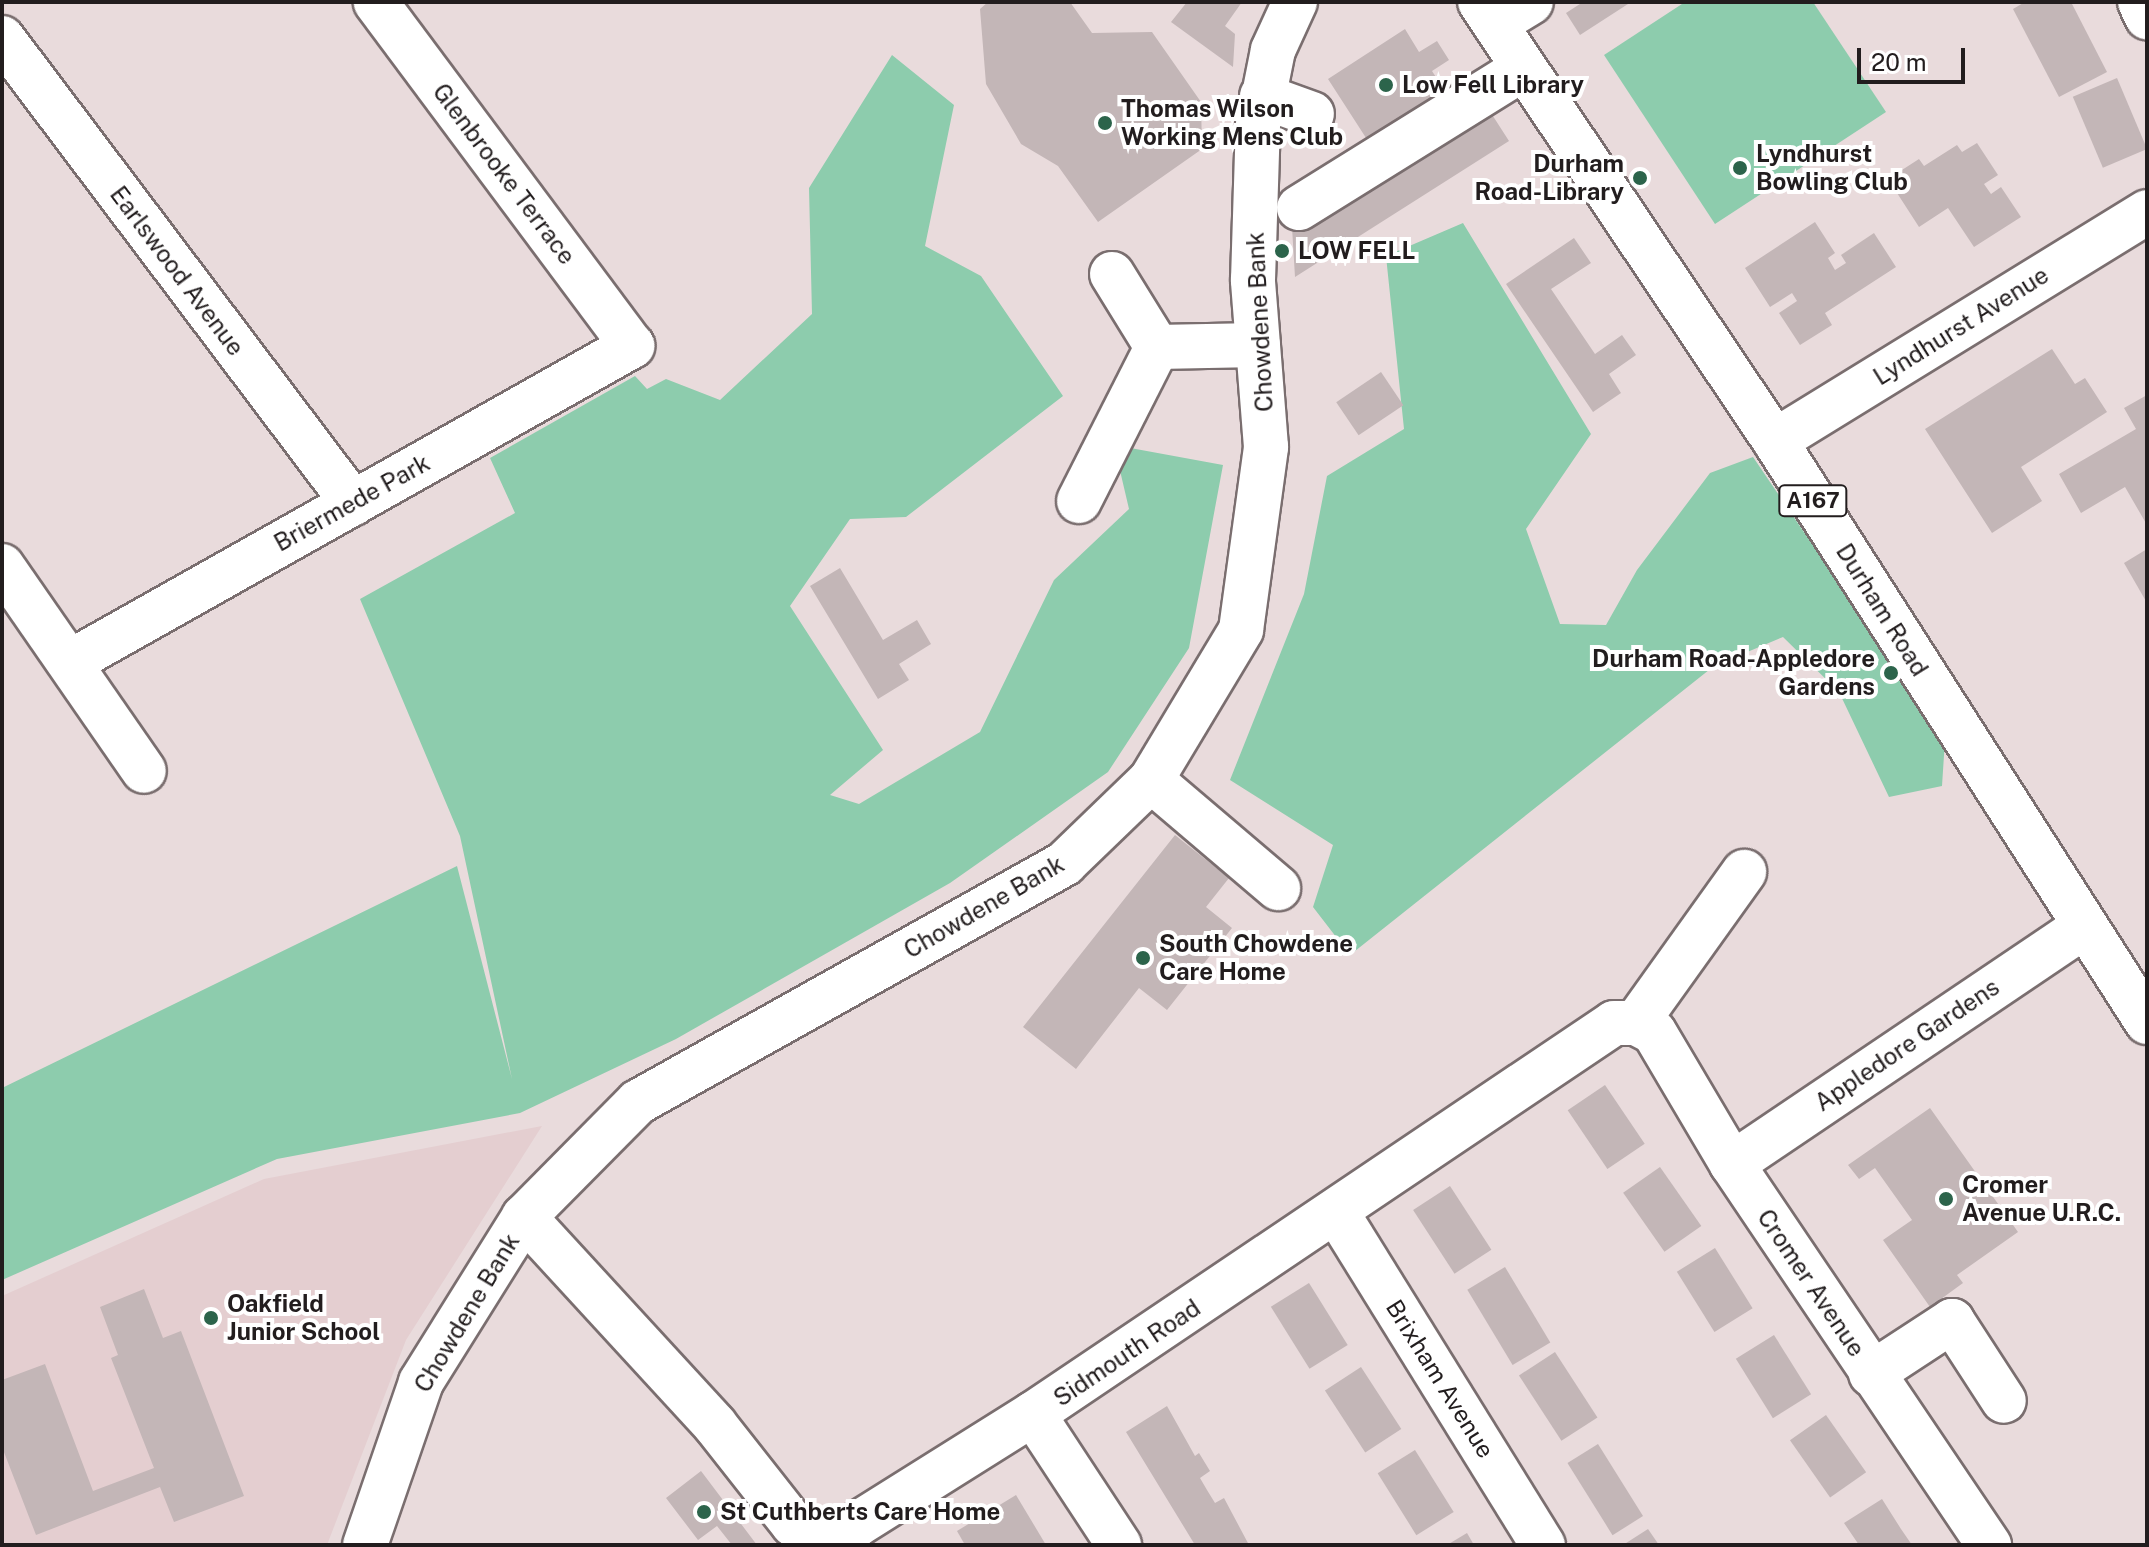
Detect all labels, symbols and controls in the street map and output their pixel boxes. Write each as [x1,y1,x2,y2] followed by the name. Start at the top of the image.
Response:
[1861,32,1969,82] scale bar
[1871,48,1927,76] text: 20 m
[1402,71,1584,99] place label: Low Fell Library
[1377,76,1395,94] marker: Low Fell Library
[427,78,581,270] street label: Glenbrooke Terrace
[1121,95,1343,151] place label: Thomas Wilson Working Mens Club
[1096,114,1114,132] marker: Thomas Wilson Working Mens Club
[1756,140,1908,196] place label: Lyndhurst Bowling Club
[1475,150,1624,206] place label: Durham Road-Library
[1731,159,1749,177] marker: Lyndhurst Bowling Club
[1631,169,1649,187] marker: Durham Road-Library
[104,181,250,361] street label: Earlswood Avenue
[1241,231,1279,413] street label: Chowdene Bank
[1298,237,1415,265] place label: LOW FELL
[1273,242,1291,260] marker: LOW FELL
[1868,261,2054,391] street label: Lyndhurst Avenue
[269,448,435,558] street label: Briermede Park
[1777,483,1849,519] road number: A167
[1830,539,1934,681] street label: Durham Road
[1592,645,1875,701] place label: Durham Road-Appledore Gardens
[1882,664,1900,682] marker: Durham Road-Appledore Gardens
[899,849,1069,965] street label: Chowdene Bank
[1159,930,1353,986] place label: South Chowdene Care Home
[1134,949,1152,967] marker: South Chowdene Care Home
[1809,973,2005,1117] street label: Appledore Gardens
[1962,1171,2121,1227] place label: Cromer Avenue U.R.C.
[1937,1190,1955,1208] marker: Cromer Avenue U.R.C.
[1751,1204,1871,1362] street label: Cromer Avenue
[408,1228,526,1398] street label: Chowdene Bank
[227,1290,380,1346] place label: Oakfield Junior School
[1048,1293,1206,1413] street label: Sidmouth Road
[1380,1295,1500,1463] street label: Brixham Avenue
[202,1309,220,1327] marker: Oakfield Junior School
[720,1498,1000,1526] place label: St Cuthberts Care Home
[695,1503,713,1521] marker: St Cuthberts Care Home

